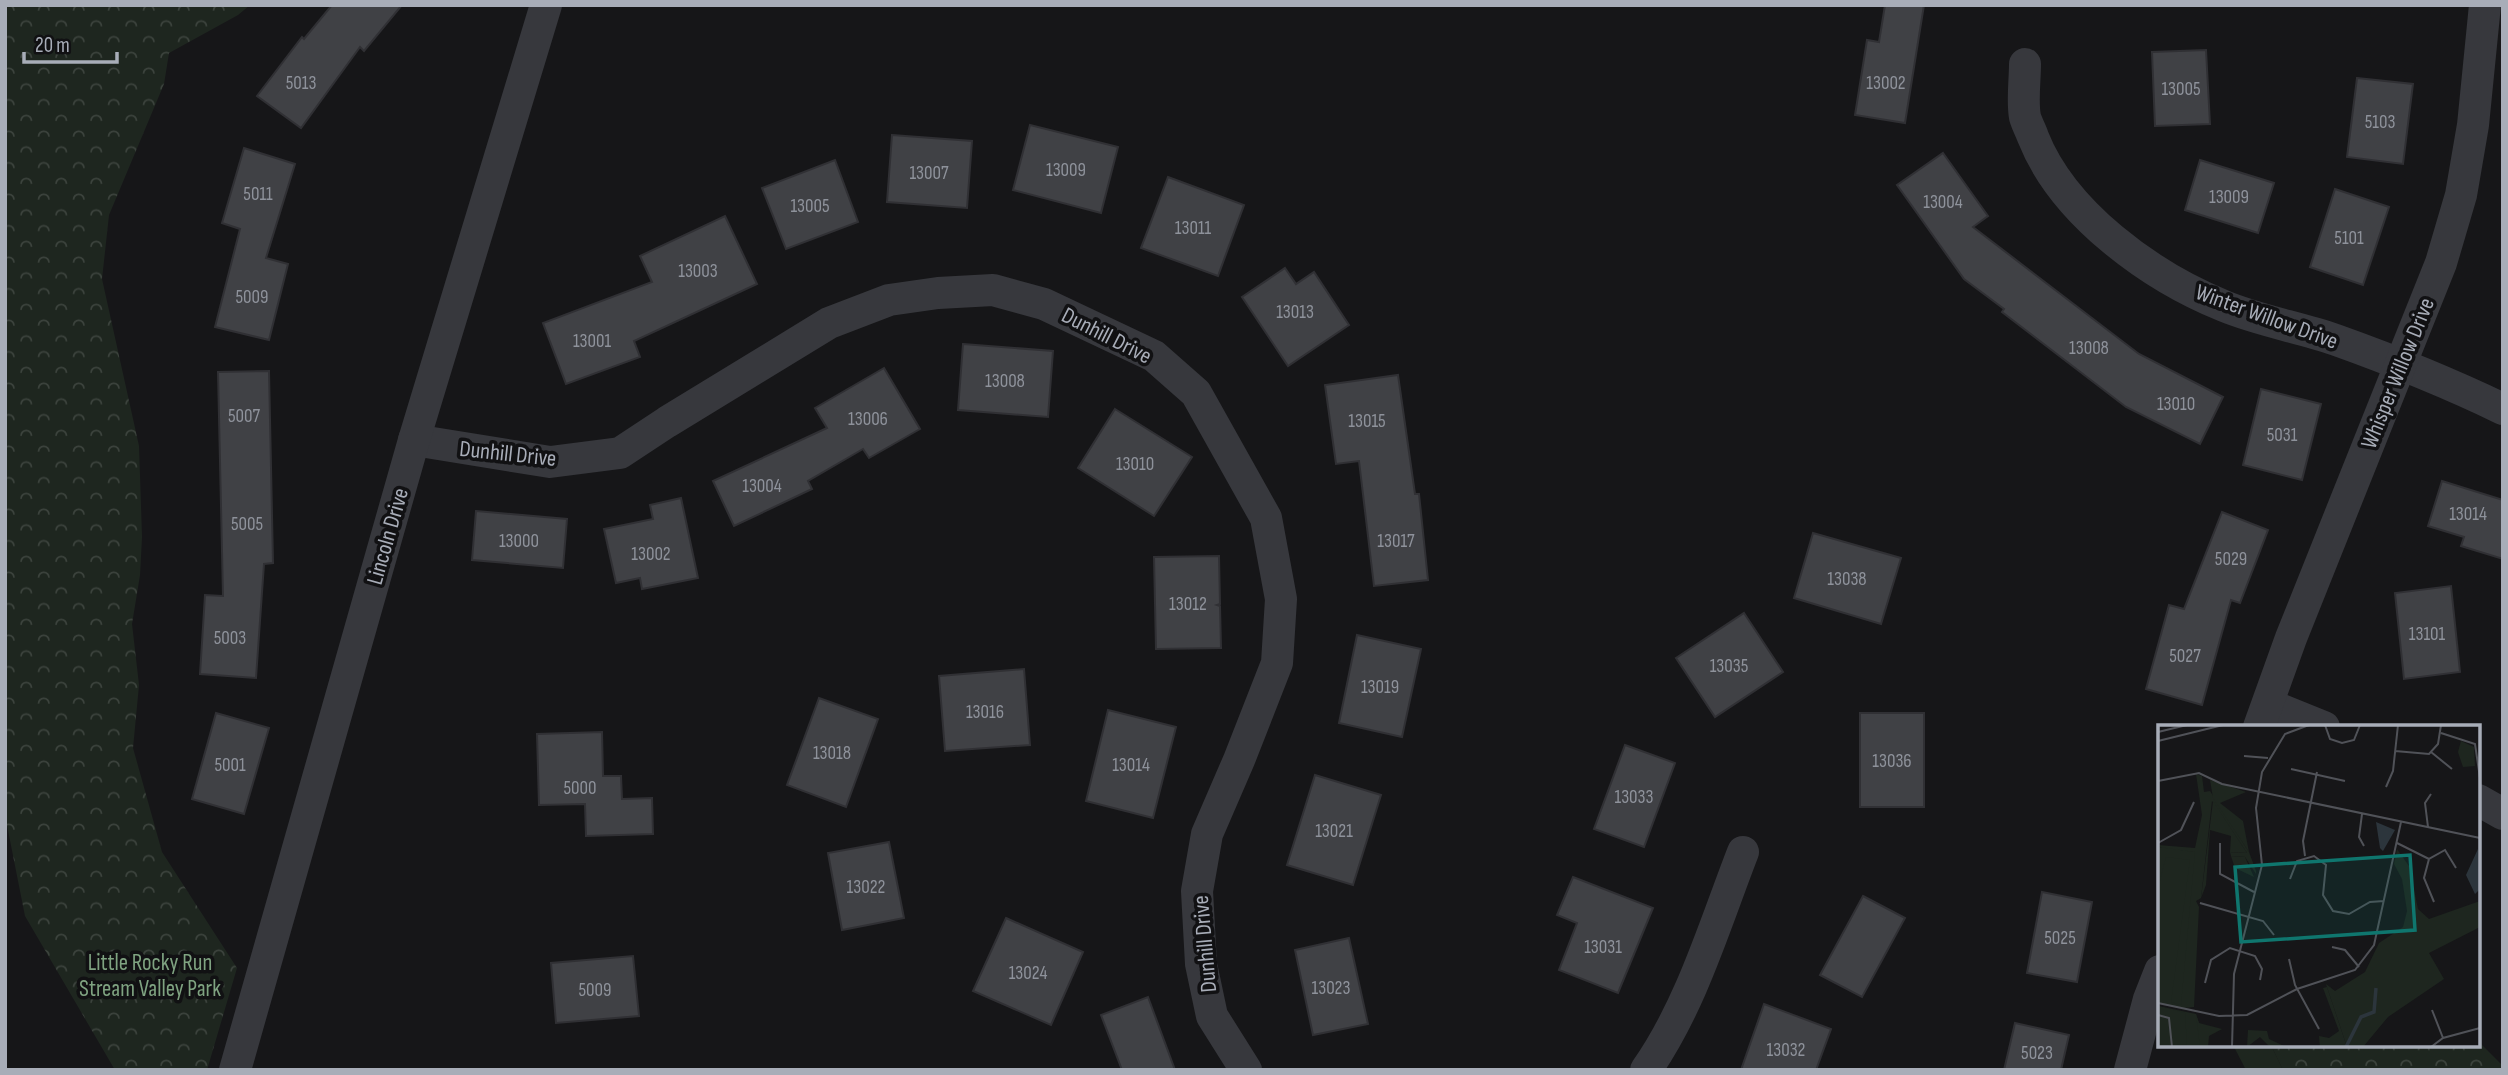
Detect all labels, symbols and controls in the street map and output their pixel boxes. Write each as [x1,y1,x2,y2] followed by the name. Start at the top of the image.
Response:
[24,21,117,65] scale bar
[35,33,70,58] text: 20 m
[286,72,316,95] house number: 5013
[1866,72,1906,95] house number: 13002
[2161,78,2201,101] house number: 13005
[2365,111,2395,134] house number: 5103
[1046,159,1086,182] house number: 13009
[909,162,949,185] house number: 13007
[243,183,273,206] house number: 5011
[2209,186,2249,209] house number: 13009
[1923,191,1963,214] house number: 13004
[790,195,830,218] house number: 13005
[1175,217,1212,240] house number: 13011
[2334,227,2364,250] house number: 5101
[678,260,718,283] house number: 13003
[2192,278,2342,356] street label: Winter Willow Drive
[236,286,268,309] house number: 5009
[2355,294,2441,453] street label: Whisper Willow Drive
[1057,301,1156,370] street label: Dunhill Drive
[1276,301,1314,324] house number: 13013
[573,330,611,353] house number: 13001
[2069,337,2109,360] house number: 13008
[985,370,1025,393] house number: 13008
[2157,393,2195,416] house number: 13010
[228,405,260,428] house number: 5007
[848,408,888,431] house number: 13006
[1348,410,1386,433] house number: 13015
[2267,424,2298,447] house number: 5031
[458,435,558,473] street label: Dunhill Drive
[1116,453,1154,476] house number: 13010
[742,475,782,498] house number: 13004
[361,485,415,588] street label: Lincoln Drive
[2449,503,2487,526] house number: 13014
[231,513,263,536] house number: 5005
[499,530,539,553] house number: 13000
[1377,530,1415,553] house number: 13017
[631,543,671,566] house number: 13002
[2215,548,2247,571] house number: 5029
[1827,568,1867,591] house number: 13038
[1169,593,1207,616] house number: 13012
[2409,623,2446,646] house number: 13101
[214,627,246,650] house number: 5003
[2169,645,2201,668] house number: 5027
[1710,655,1748,678] house number: 13035
[1361,676,1399,699] house number: 13019
[966,701,1004,724] house number: 13016
[2158,725,2480,1047] inset map
[813,742,851,765] house number: 13018
[1872,750,1912,773] house number: 13036
[214,754,246,777] house number: 5001
[1112,754,1150,777] house number: 13014
[563,777,597,800] house number: 5000
[1614,786,1654,809] house number: 13033
[1315,820,1353,843] house number: 13021
[847,876,885,899] house number: 13022
[1187,894,1223,994] street label: Dunhill Drive
[2044,927,2076,950] house number: 5025
[1584,936,1622,959] house number: 13031
[79,949,221,1003] park label: Little Rocky Run Stream Valley Park
[1009,962,1047,985] house number: 13024
[1312,977,1350,1000] house number: 13023
[579,979,611,1002] house number: 5009
[1767,1039,1805,1062] house number: 13032
[2021,1042,2053,1065] house number: 5023

